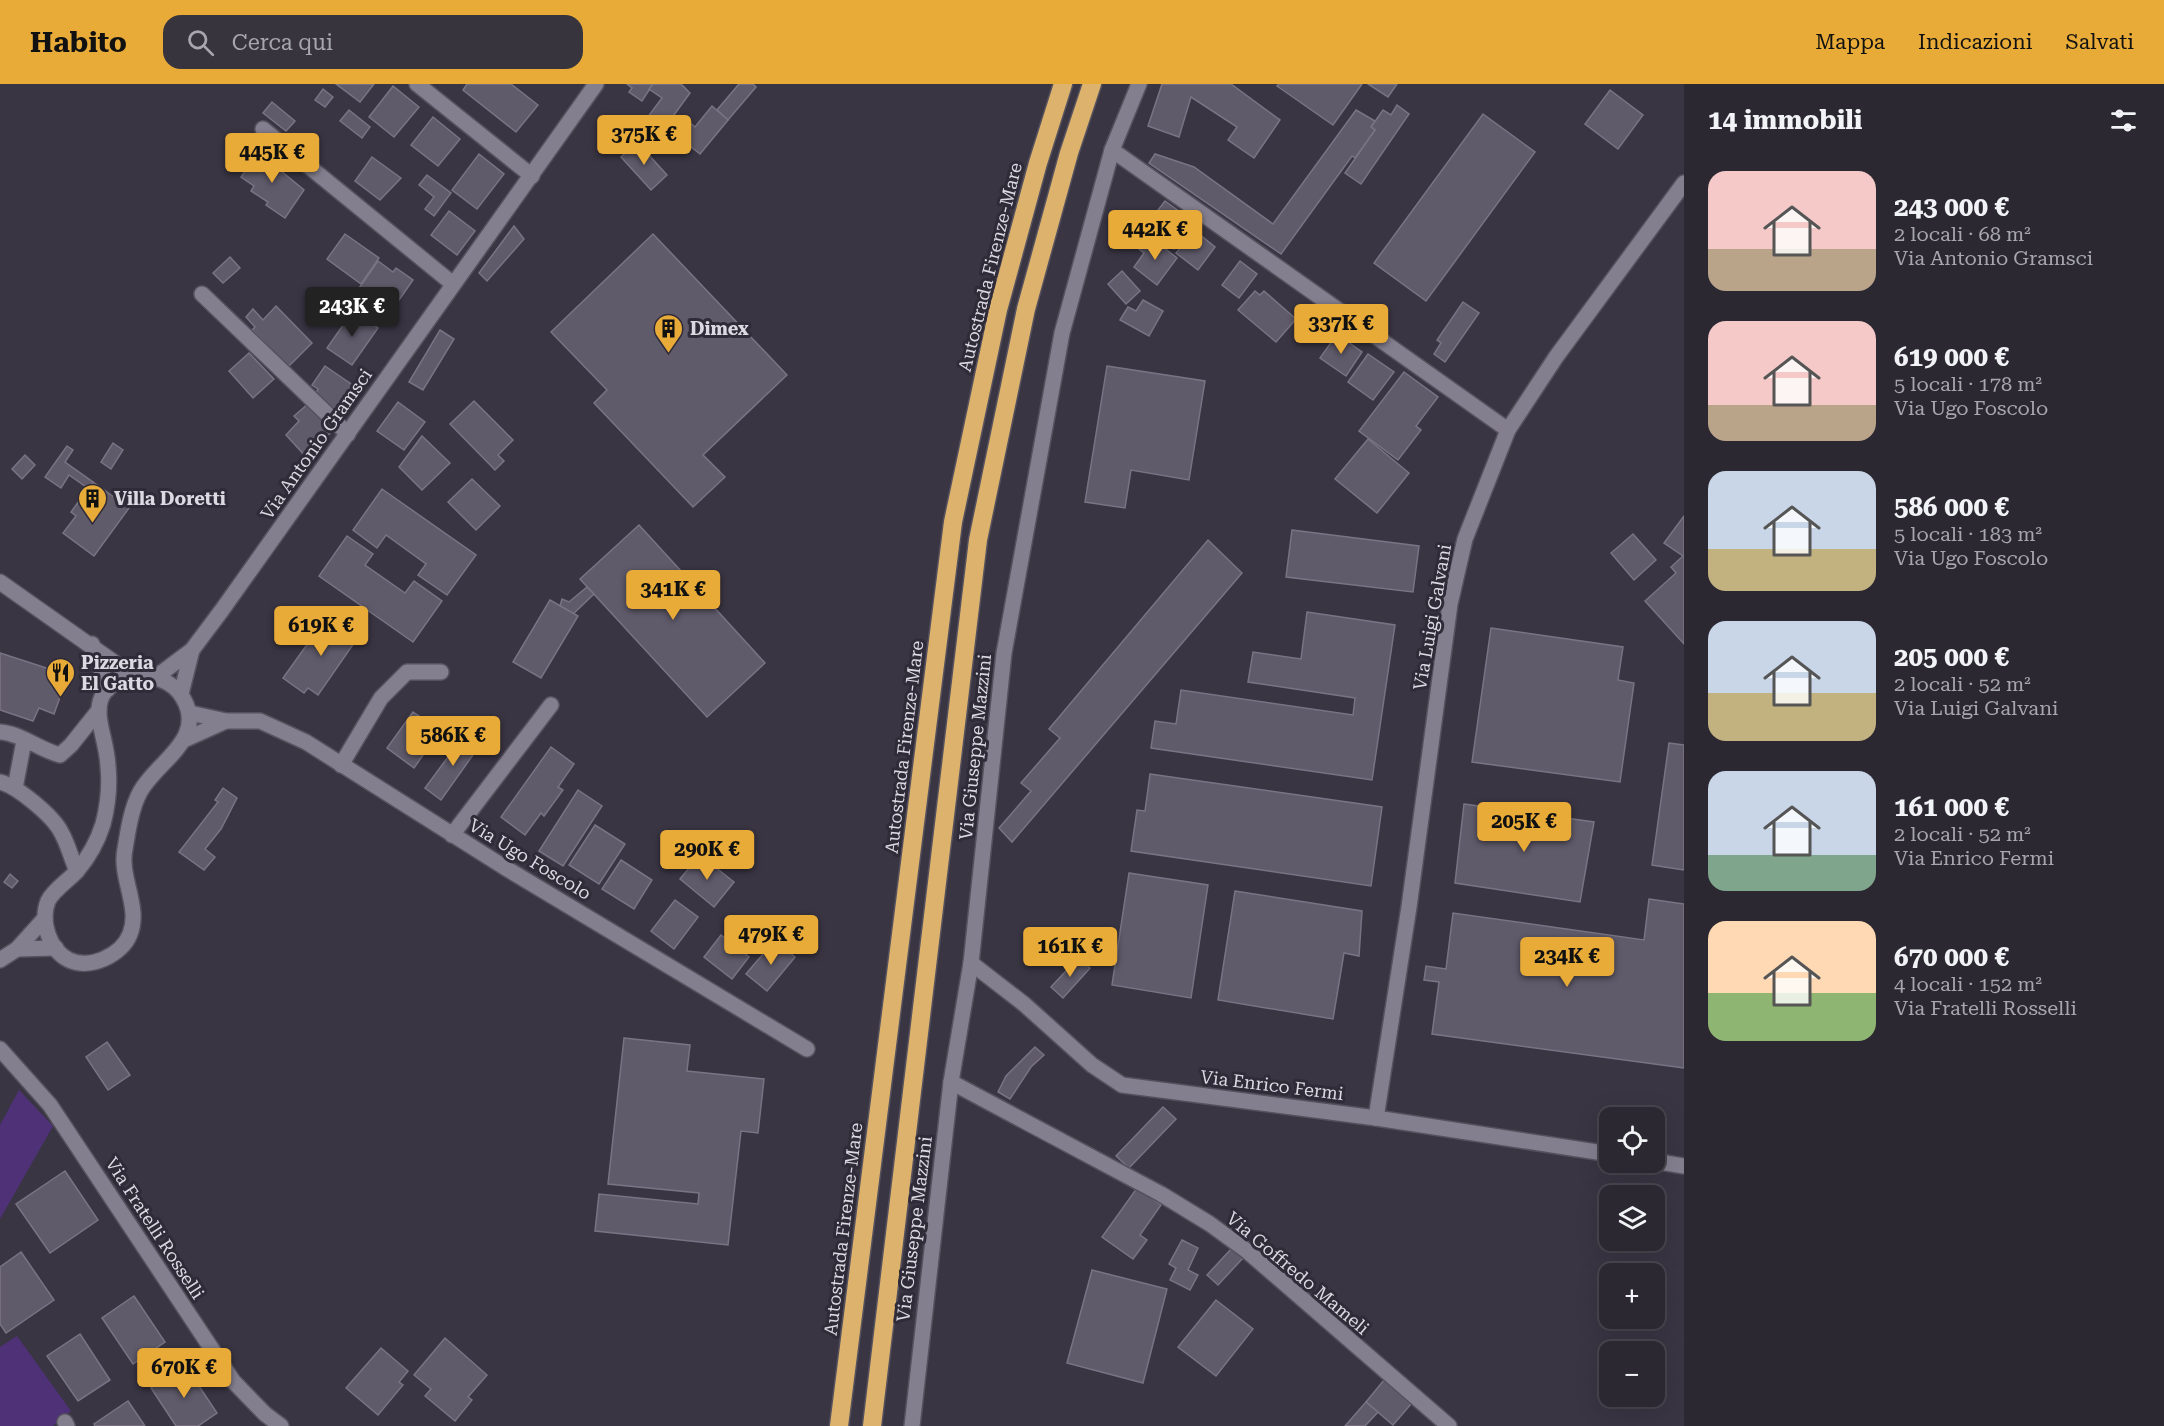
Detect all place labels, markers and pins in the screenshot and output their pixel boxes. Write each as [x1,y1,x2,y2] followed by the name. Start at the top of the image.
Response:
[595,115,693,166] pin: 375K €
[223,133,321,184] pin: 445K €
[1106,210,1204,261] pin: 442K €
[303,287,401,338] pin: 243K €
[1292,304,1390,355] pin: 337K €
[653,312,685,354] building icon: Dimex
[690,318,749,339] place label: Dimex
[77,482,109,524] building icon: Villa Doretti
[114,488,226,509] place label: Villa Doretti
[624,570,722,621] pin: 341K €
[272,606,370,657] pin: 619K €
[81,652,155,694] place label: Pizzeria El Gatto
[44,656,76,698] restaurant icon: Pizzeria El Gatto
[404,716,502,767] pin: 586K €
[1475,802,1573,853] pin: 205K €
[658,830,756,881] pin: 290K €
[722,915,820,966] pin: 479K €
[1021,927,1119,978] pin: 161K €
[1518,937,1616,988] pin: 234K €
[135,1348,233,1399] pin: 670K €

